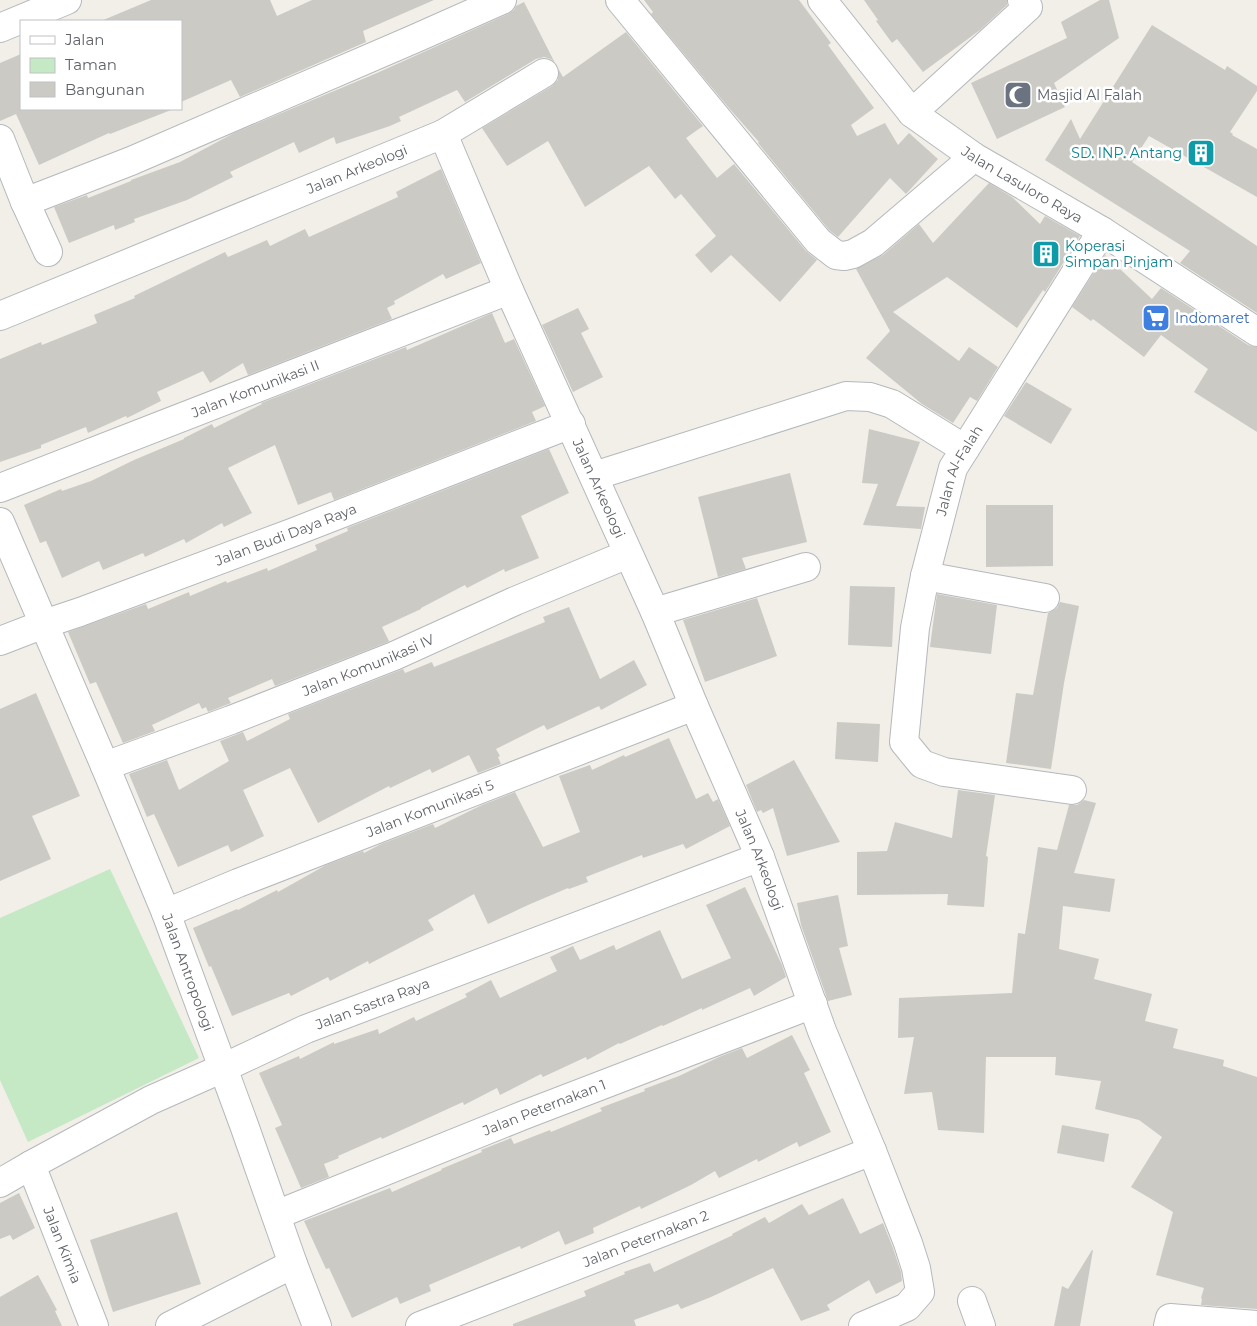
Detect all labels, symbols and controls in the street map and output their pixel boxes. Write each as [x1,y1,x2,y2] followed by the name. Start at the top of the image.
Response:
[20,20,182,110] legend
[64,30,104,49] text: Jalan
[65,55,117,74] text: Taman
[65,80,145,99] text: Bangunan
[1003,80,1033,110] mosque icon: Masjid Al Falah
[1037,86,1142,104] place label: Masjid Al Falah
[1186,138,1216,168] building icon: SD. INP. Antang
[303,141,410,198] street label: Jalan Arkeologi
[957,141,1086,227] street label: Jalan Lasuloro Raya
[1071,144,1182,162] place label: SD. INP. Antang
[1065,237,1173,271] place label: Koperasi Simpan Pinjam
[1031,239,1061,269] building icon: Koperasi Simpan Pinjam
[1141,303,1171,333] supermarket icon: Indomaret
[1175,309,1250,327] place label: Indomaret
[188,356,322,422] street label: Jalan Komunikasi II
[932,422,987,519] street label: Jalan Al-Falah
[568,435,629,541] street label: Jalan Arkeologi
[212,500,359,570] street label: Jalan Budi Daya Raya
[299,630,437,700] street label: Jalan Komunikasi IV
[363,776,496,842] street label: Jalan Komunikasi 5
[731,806,787,913] street label: Jalan Arkeologi
[158,910,218,1034] street label: Jalan Antropologi
[312,974,432,1034] street label: Jalan Sastra Raya
[479,1075,608,1140] street label: Jalan Peternakan 1
[39,1203,86,1286] street label: Jalan Kimia
[579,1206,711,1271] street label: Jalan Peternakan 2

